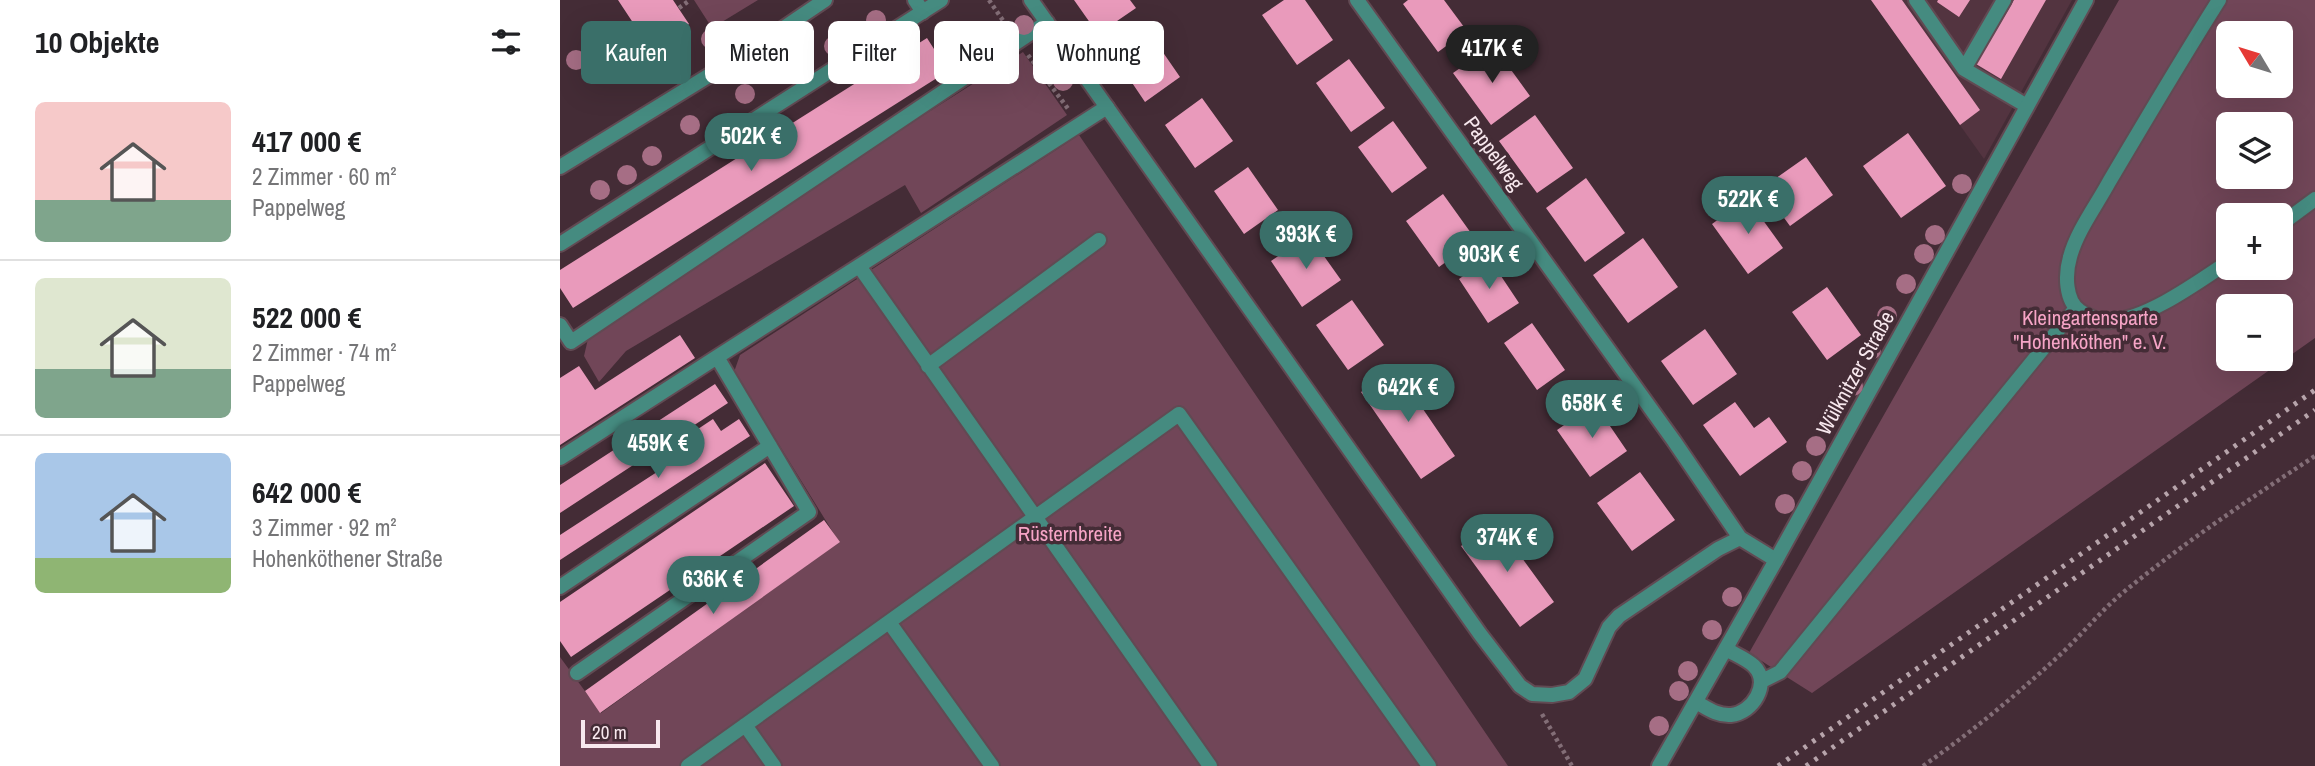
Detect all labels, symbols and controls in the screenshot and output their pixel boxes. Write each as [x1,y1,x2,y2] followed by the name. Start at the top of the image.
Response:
[581,21,691,84] chip: Kaufen
[705,21,814,84] chip: Mieten
[828,21,920,84] chip: Filter
[934,21,1019,84] chip: Neu
[1033,21,1164,84] chip: Wohnung
[2216,21,2292,98] north arrow
[2216,21,2293,371] map controls
[35,22,159,62] text: 10 Objekte
[487,23,525,61] icon: filters
[1435,25,1549,85] pin: 417K €
[1462,32,1522,63] text: 417K €
[1457,110,1531,196] street label: Pappelweg
[2216,112,2293,189] button: layers
[694,114,808,173] pin: 502K €
[721,120,781,151] text: 502K €
[252,121,361,161] text: 417 000 €
[91,130,175,214] icon: home
[252,161,397,192] text: 2 Zimmer · 60 m²
[1691,176,1805,236] pin: 522K €
[1718,183,1778,214] text: 522K €
[252,192,345,223] text: Pappelweg
[2216,203,2293,280] button: +
[1249,212,1363,271] pin: 393K €
[1276,218,1336,249] text: 393K €
[1432,232,1546,291] pin: 903K €
[1459,238,1519,269] text: 903K €
[2216,294,2293,371] button: −
[252,297,361,337] text: 522 000 €
[2013,303,2167,356] park label: Kleingartensparte "Hohenköthen" e. V.
[91,306,175,390] icon: home
[1809,306,1901,440] street label: Wülknitzer Straße
[252,337,397,368] text: 2 Zimmer · 74 m²
[1351,364,1465,424] pin: 642K €
[252,368,345,399] text: Pappelweg
[1378,371,1438,402] text: 642K €
[1535,380,1649,440] pin: 658K €
[1562,387,1622,418] text: 658K €
[601,420,715,480] pin: 459K €
[628,427,688,458] text: 459K €
[252,472,361,512] text: 642 000 €
[91,481,175,565] icon: home
[252,512,397,543] text: 3 Zimmer · 92 m²
[1450,514,1564,574] pin: 374K €
[1018,519,1122,548] park label: Rüsternbreite
[1477,521,1537,552] text: 374K €
[252,543,443,574] text: Hohenköthener Straße
[656,556,770,616] pin: 636K €
[683,563,743,594] text: 636K €
[581,717,660,749] scale bar
[592,719,627,745] text: 20 m

